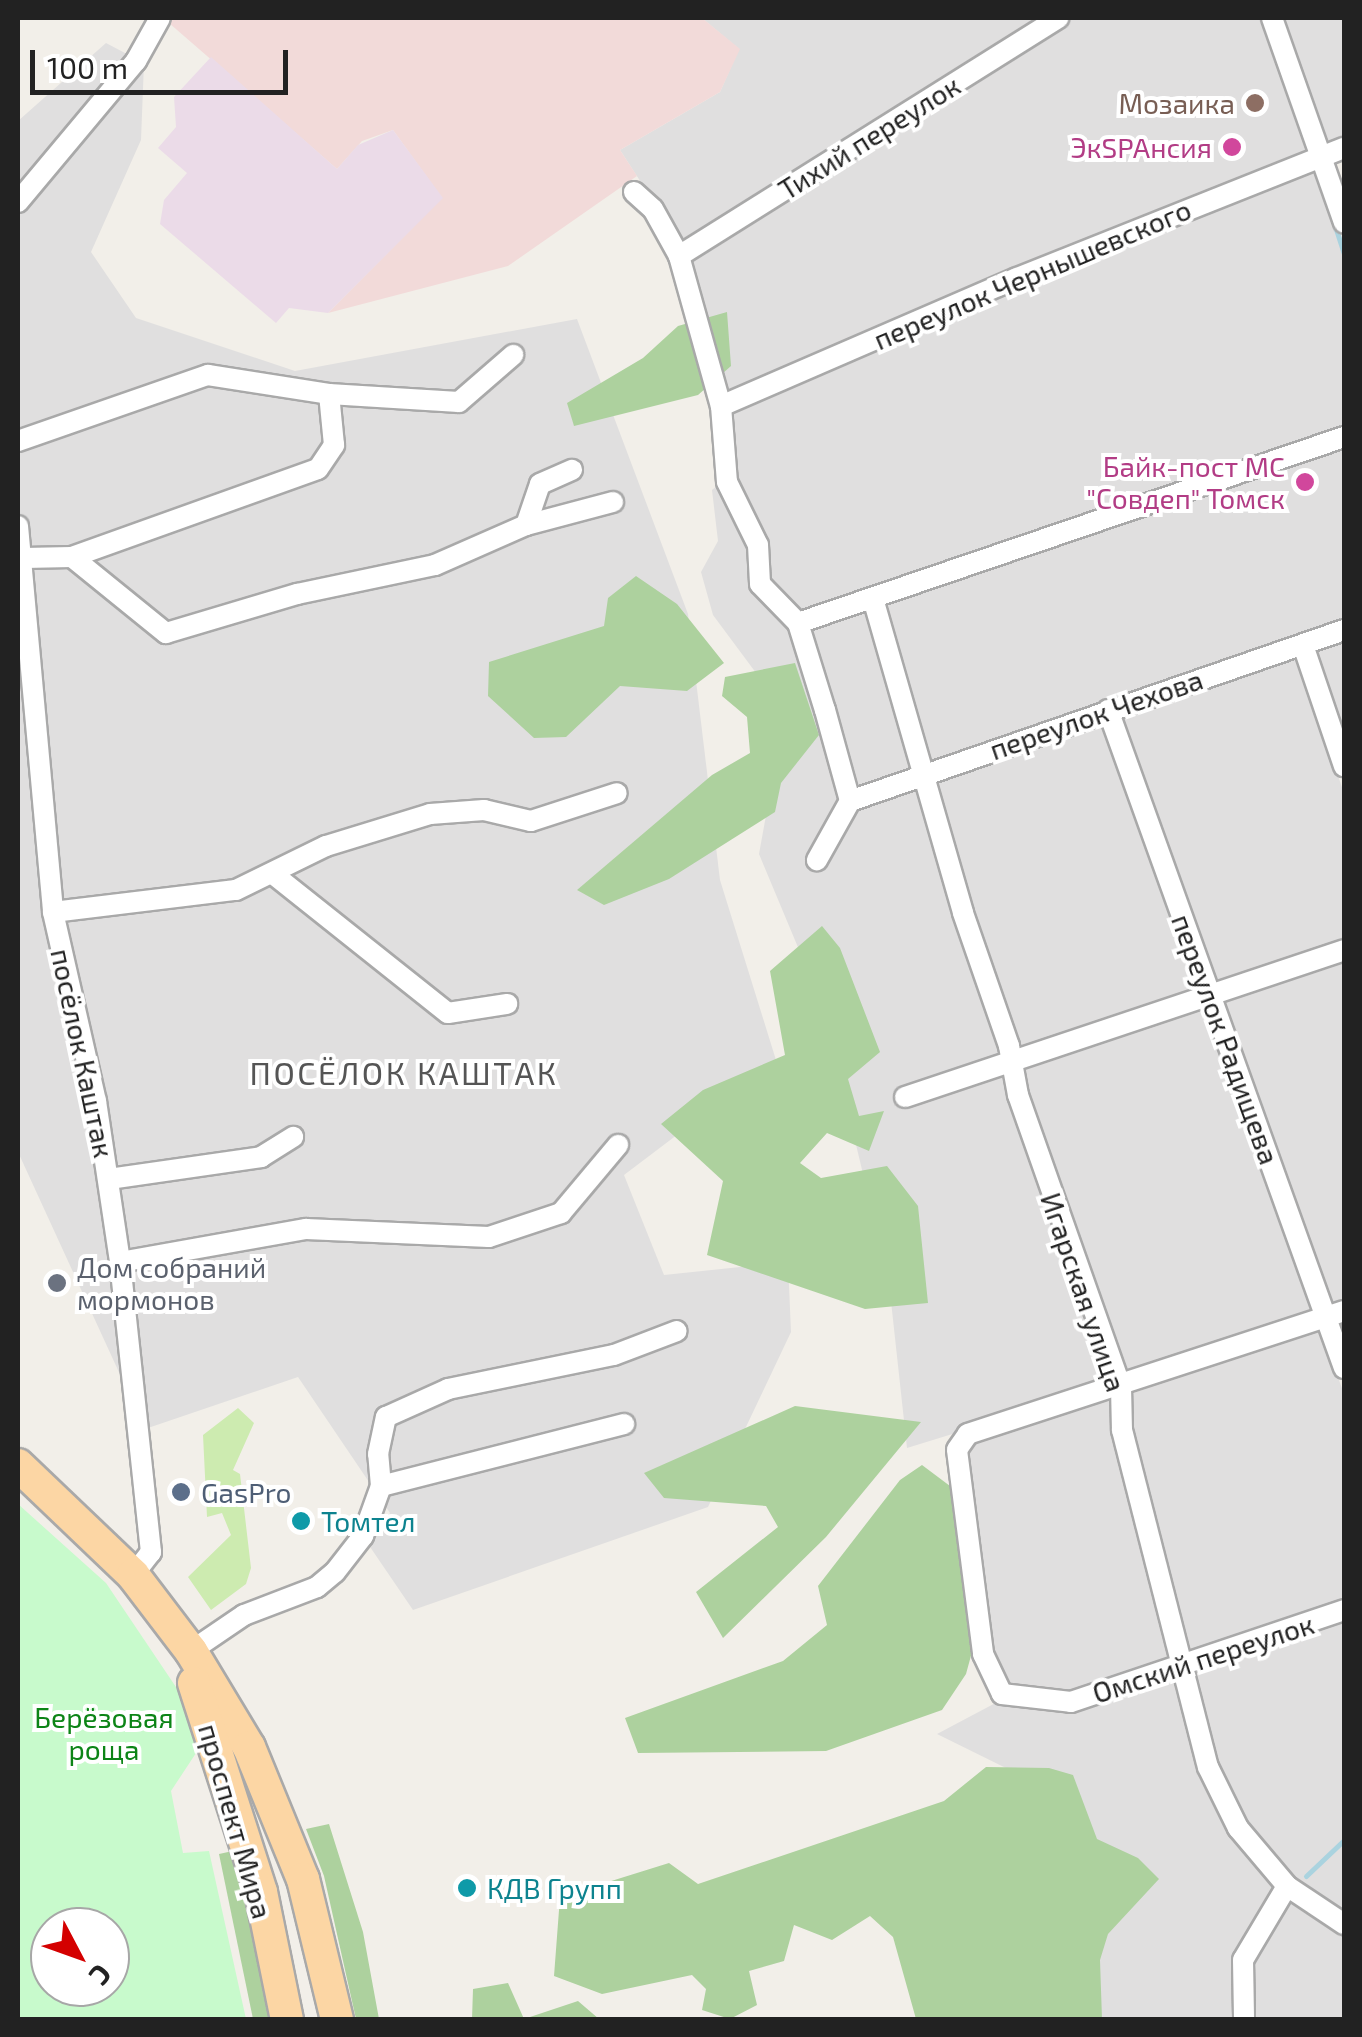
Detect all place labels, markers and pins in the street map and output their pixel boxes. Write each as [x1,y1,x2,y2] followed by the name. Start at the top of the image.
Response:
[1118,86,1235,120] place label: Мозаика
[1244,92,1266,114] marker: Мозаика
[1070,130,1212,164] place label: ЭкSPAнсия
[1221,136,1243,158] marker: ЭкSPAнсия
[1086,449,1285,515] place label: Байк-пост MC "Совдеп" Томск
[1294,471,1316,493] marker: Байк-пост MC "Совдеп" Томск
[77,1250,266,1316] place label: Дом собраний мормонов
[46,1272,68,1294] marker: Дом собраний мормонов
[201,1475,291,1509] place label: GasPro
[170,1481,192,1503] marker: GasPro
[321,1504,415,1538] place label: Томтел
[290,1510,312,1532] marker: Томтел
[487,1871,622,1905] place label: КДВ Групп
[456,1877,478,1899] marker: КДВ Групп

